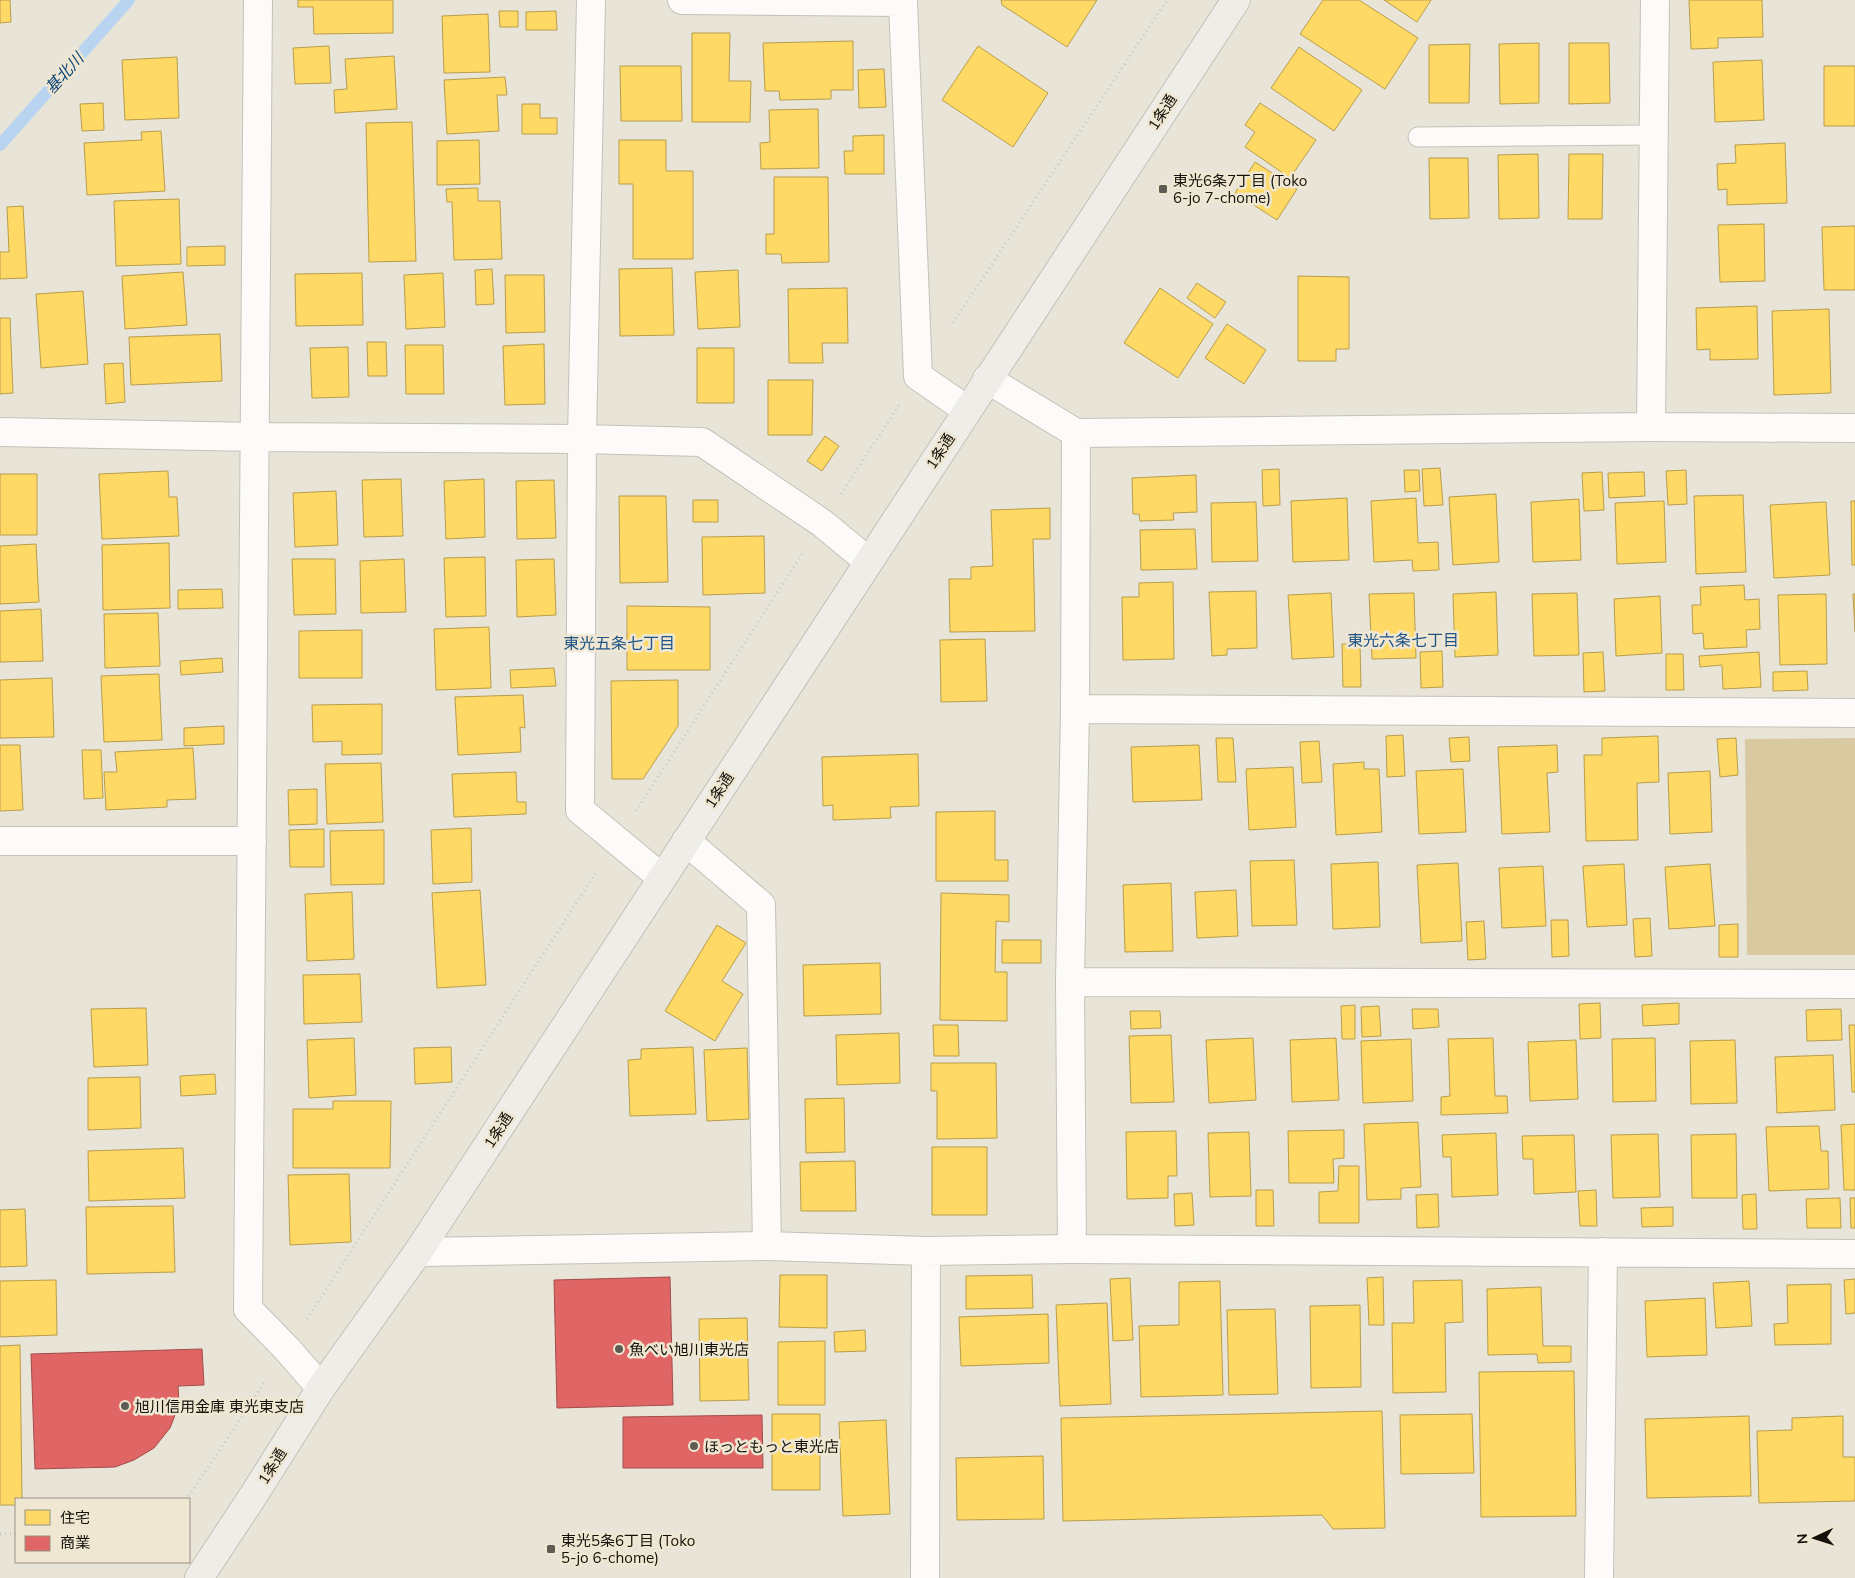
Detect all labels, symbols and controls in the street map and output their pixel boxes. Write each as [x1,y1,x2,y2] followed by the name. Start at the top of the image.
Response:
[41,47,89,98] water label: 基北川
[1143,90,1181,134] street label: 1条通
[1173,171,1307,207] place label: 東光6条7丁目 (Toko 6-jo 7-chome)
[1157,183,1169,195] marker: 東光6条7丁目 (Toko 6-jo 7-chome)
[921,429,959,473] street label: 1条通
[1347,630,1459,650] district label: 東光六条七丁目
[563,633,675,653] district label: 東光五条七丁目
[700,768,738,812] street label: 1条通
[479,1108,517,1152] street label: 1条通
[629,1340,749,1359] place label: 魚べい旭川東光店
[613,1343,625,1355] marker: 魚べい旭川東光店
[135,1397,304,1416] place label: 旭川信用金庫 東光東支店
[119,1400,131,1412] marker: 旭川信用金庫 東光東支店
[704,1437,839,1456] place label: ほっともっと東光店
[688,1440,700,1452] marker: ほっともっと東光店
[254,1444,290,1488] street label: 1条通
[15,1498,190,1563] legend
[60,1508,90,1527] text: 住宅
[1790,1513,1840,1563] north arrow
[561,1531,695,1567] place label: 東光5条6丁目 (Toko 5-jo 6-chome)
[60,1533,90,1552] text: 商業
[1793,1533,1811,1545] text: N
[545,1543,557,1555] marker: 東光5条6丁目 (Toko 5-jo 6-chome)

